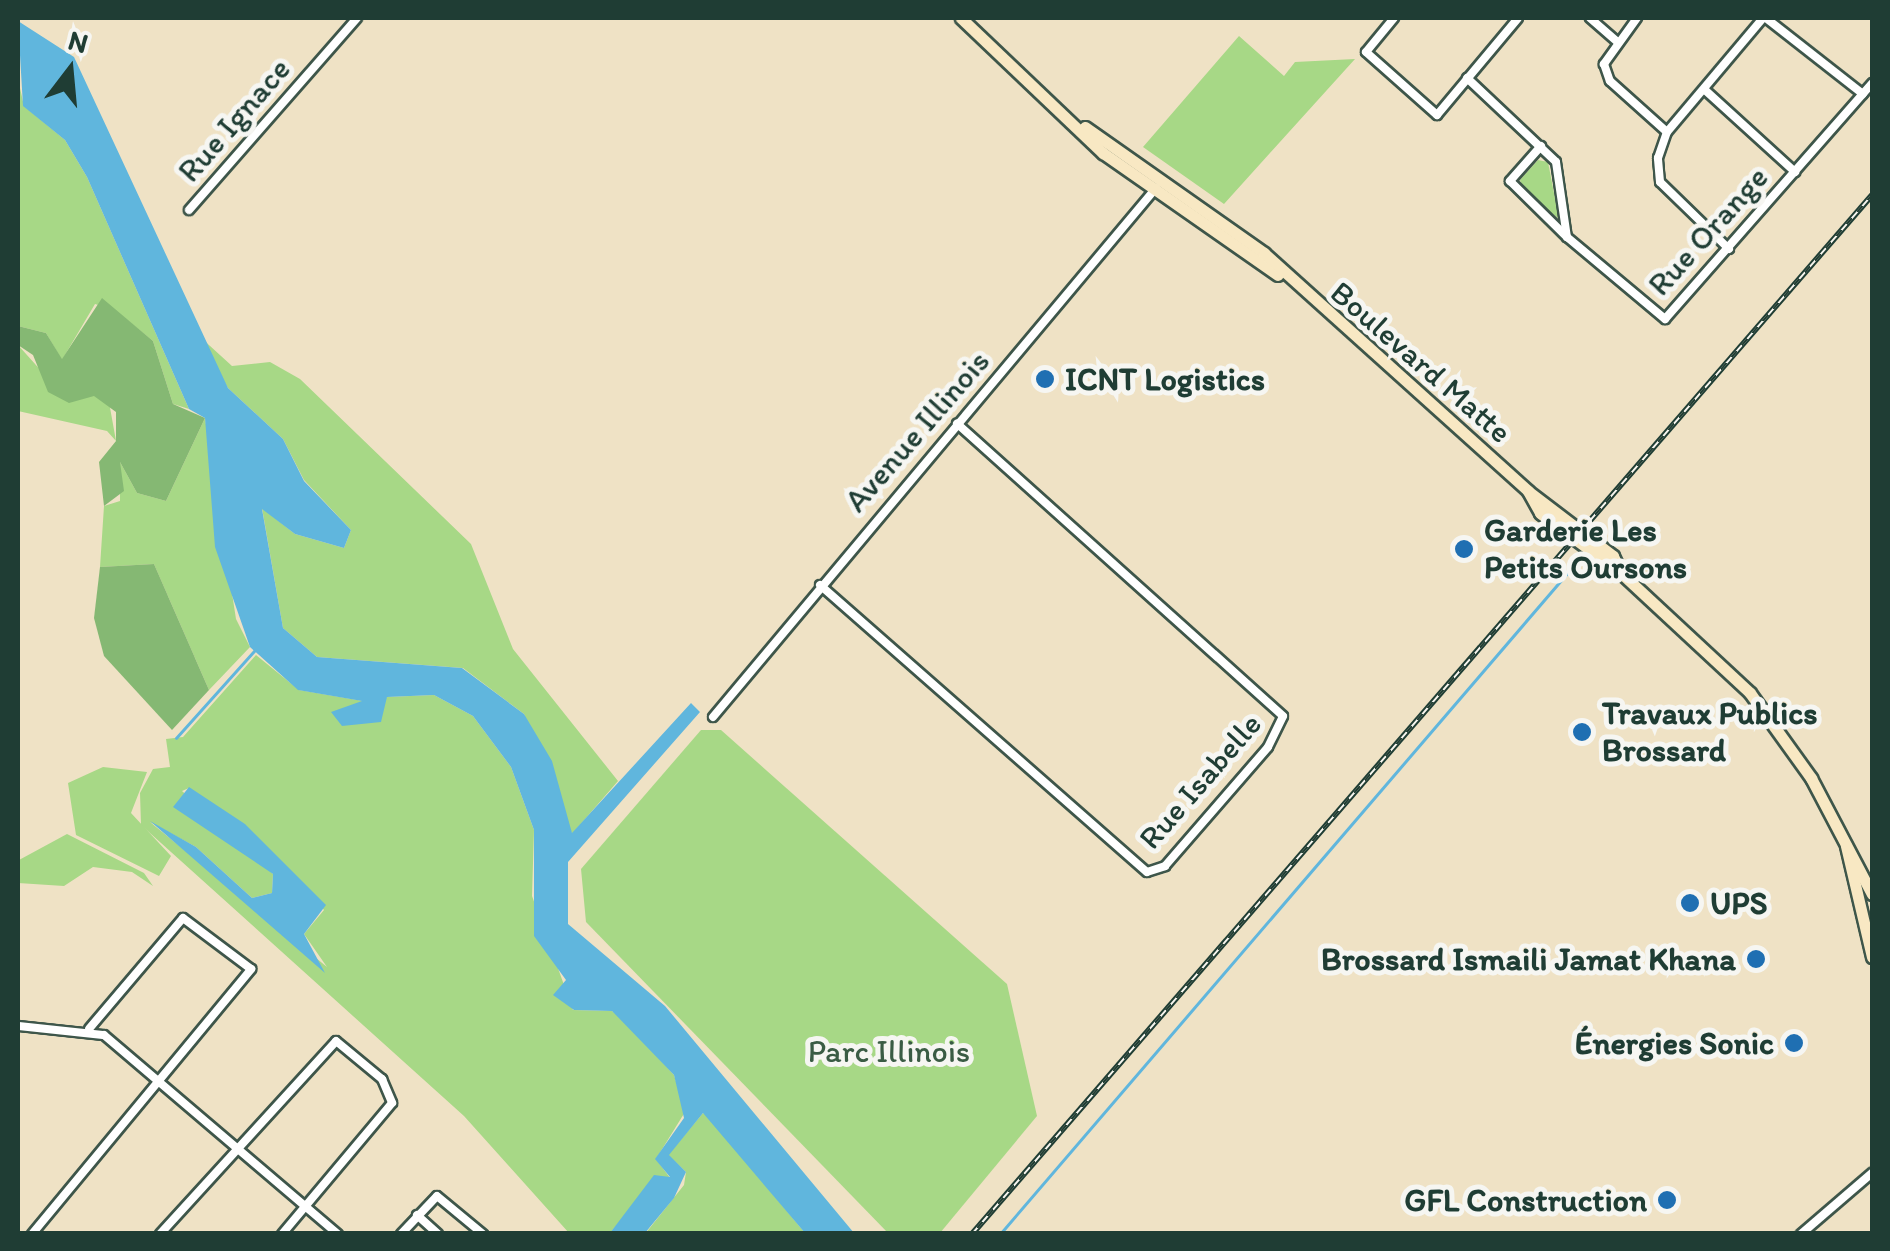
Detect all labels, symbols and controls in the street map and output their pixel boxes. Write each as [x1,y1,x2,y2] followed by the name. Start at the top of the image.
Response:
[20,20,120,120] north arrow
[64,22,92,60] text: N
[170,50,298,190] street label: Rue Ignace
[1640,158,1776,304] street label: Rue Orange
[1322,273,1520,451] street label: Boulevard Matte
[836,342,998,520] street label: Avenue Illinois
[1065,360,1265,398] place label: ICNT Logistics
[1034,368,1056,390] marker: ICNT Logistics
[1484,512,1687,587] place label: Garderie Les Petits Oursons
[1453,538,1475,560] marker: Garderie Les Petits Oursons
[1602,695,1818,770] place label: Travaux Publics Brossard
[1131,705,1269,857] street label: Rue Isabelle
[1571,721,1593,743] marker: Travaux Publics Brossard
[1710,884,1767,922] place label: UPS
[1679,892,1701,914] marker: UPS
[1323,940,1736,978] place label: Brossard Ismaili Jamat Khana
[1745,948,1767,970] marker: Brossard Ismaili Jamat Khana
[1574,1024,1774,1062] place label: Énergies Sonic
[807,1032,971,1070] park label: Parc Illinois
[1783,1032,1805,1054] marker: Énergies Sonic
[1404,1181,1647,1219] place label: GFL Construction
[1656,1189,1678,1211] marker: GFL Construction

